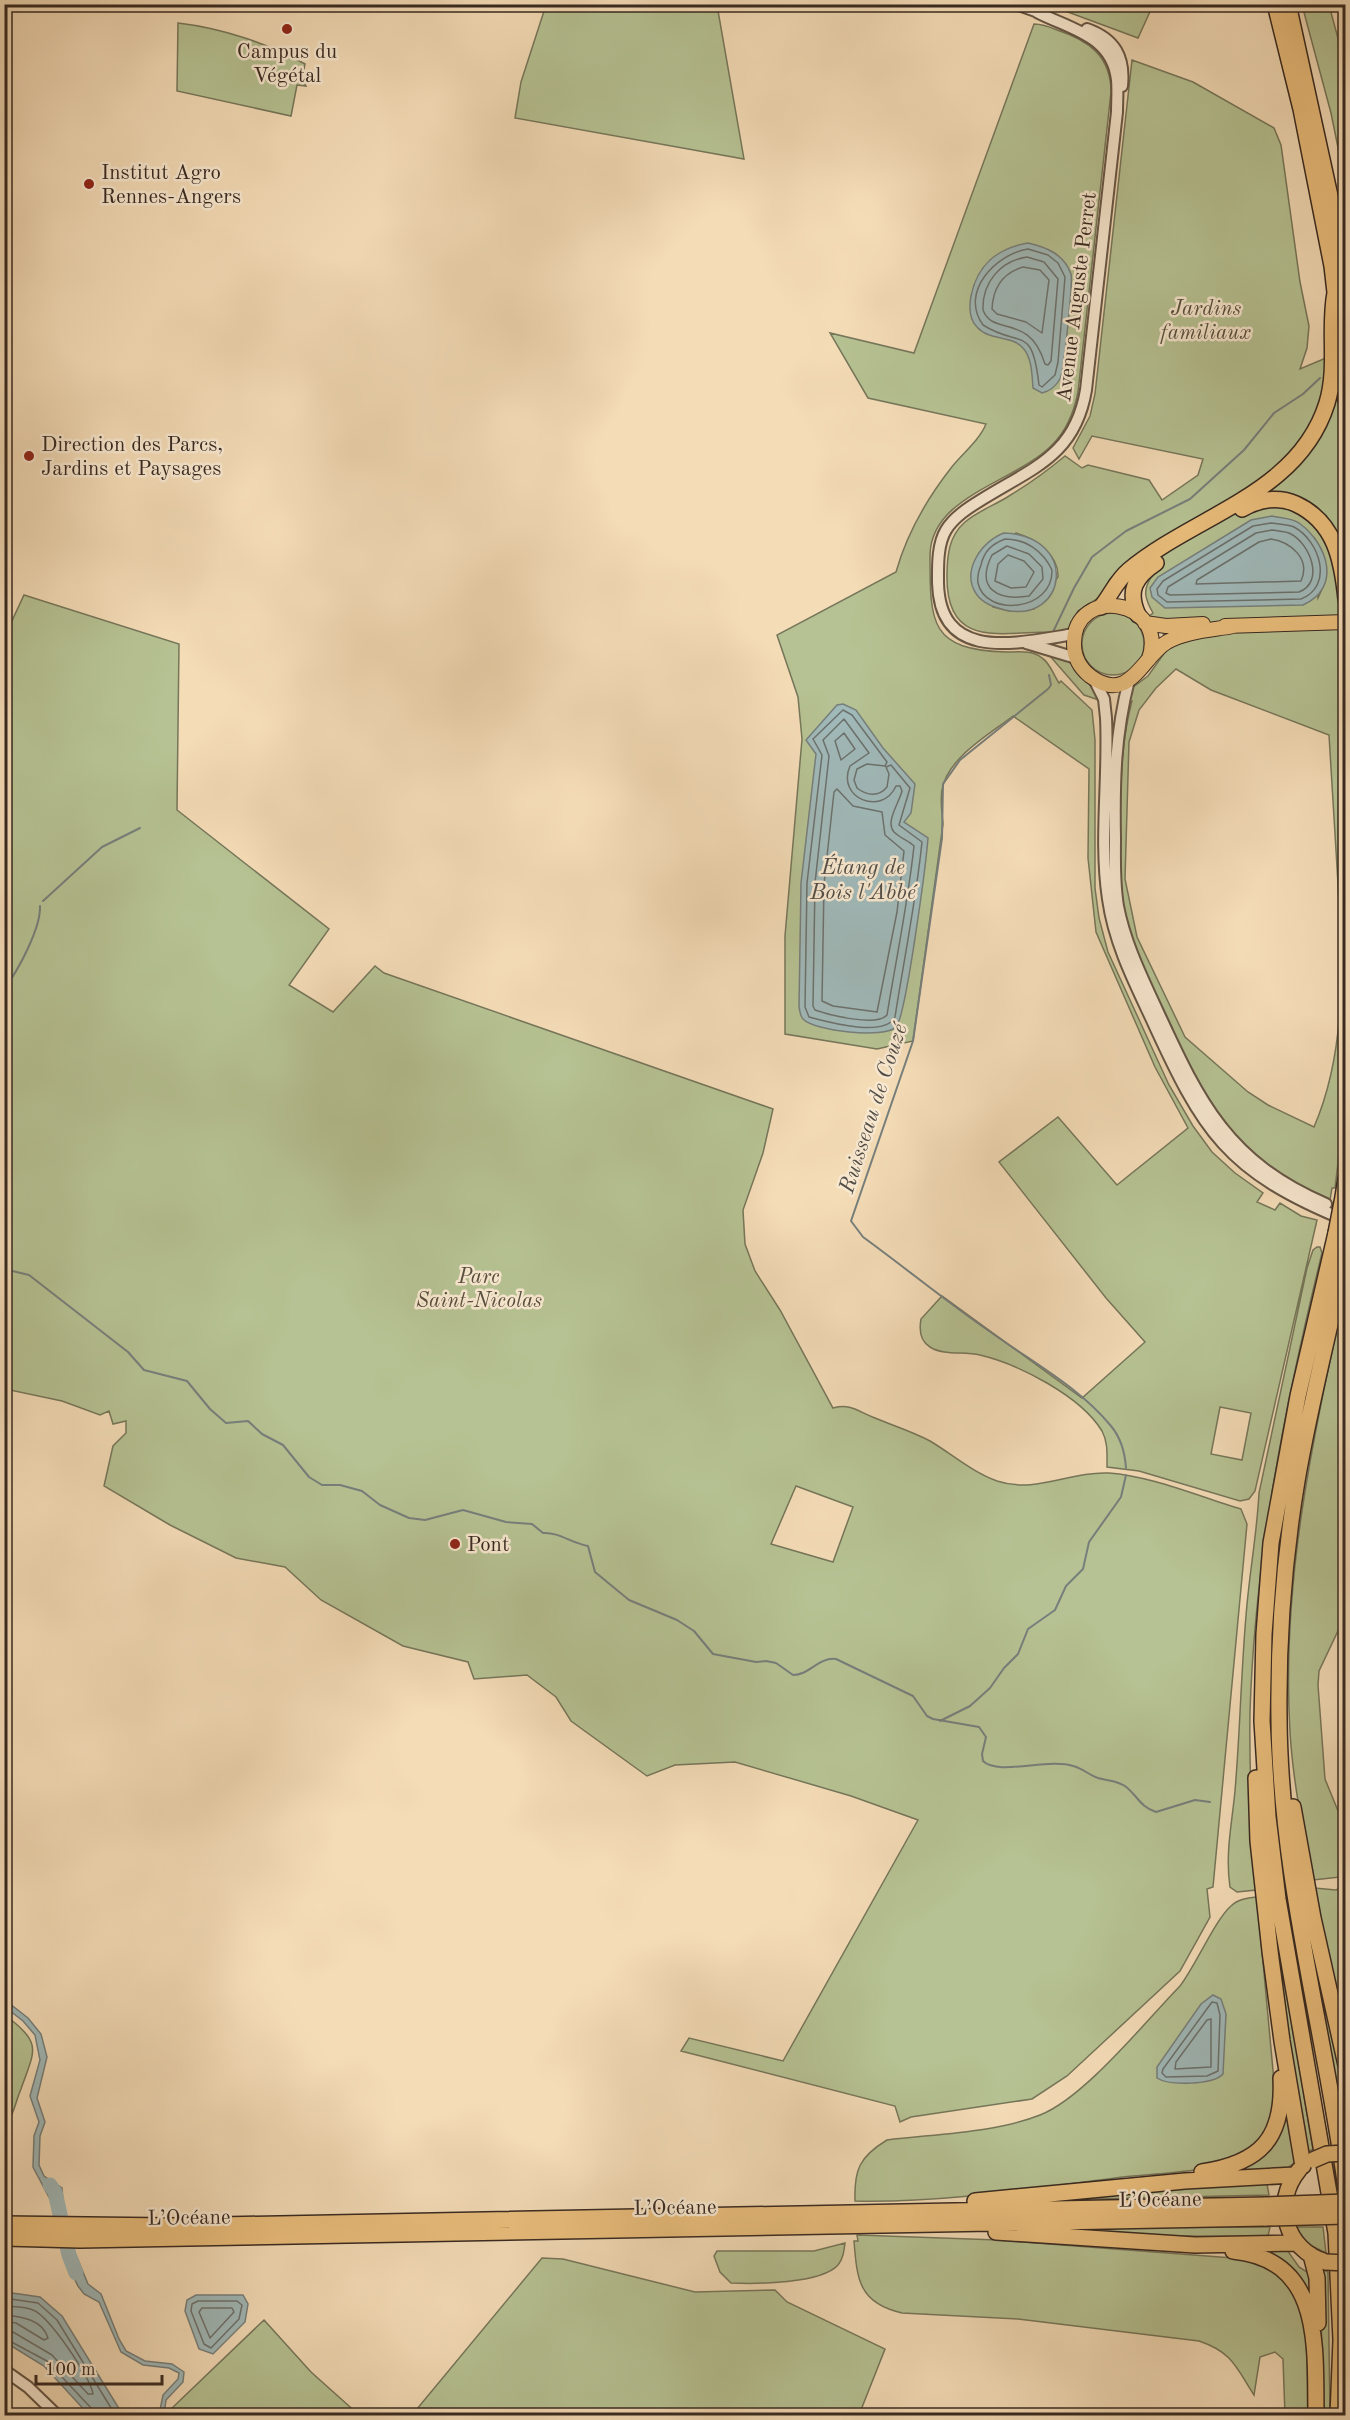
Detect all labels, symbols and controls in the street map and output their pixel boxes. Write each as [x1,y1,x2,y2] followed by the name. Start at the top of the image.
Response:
[280,22,294,36] marker: Campus du Végétal
[237,42,337,87] place label: Campus du Végétal
[101,163,241,208] place label: Institut Agro Rennes-Angers
[82,177,96,191] marker: Institut Agro Rennes-Angers
[1054,191,1101,403] street label: Avenue Auguste Perret
[1160,299,1251,344] park label: Jardins familiaux
[41,435,223,480] place label: Direction des Parcs, Jardins et Paysages
[22,449,36,463] marker: Direction des Parcs, Jardins et Paysages
[809,853,918,904] water label: Étang de Bois l'Abbé
[836,1019,912,1197] water label: Ruisseau de Couzé
[416,1267,542,1312] park label: Parc Saint-Nicolas
[467,1535,509,1556] place label: Pont
[448,1537,462,1551] marker: Pont
[1118,2189,1202,2212] street label: L’Océane
[633,2197,717,2220] street label: L’Océane
[147,2207,231,2230] street label: L’Océane
[36,2348,162,2386] scale bar
[45,2361,96,2379] text: 100 m

